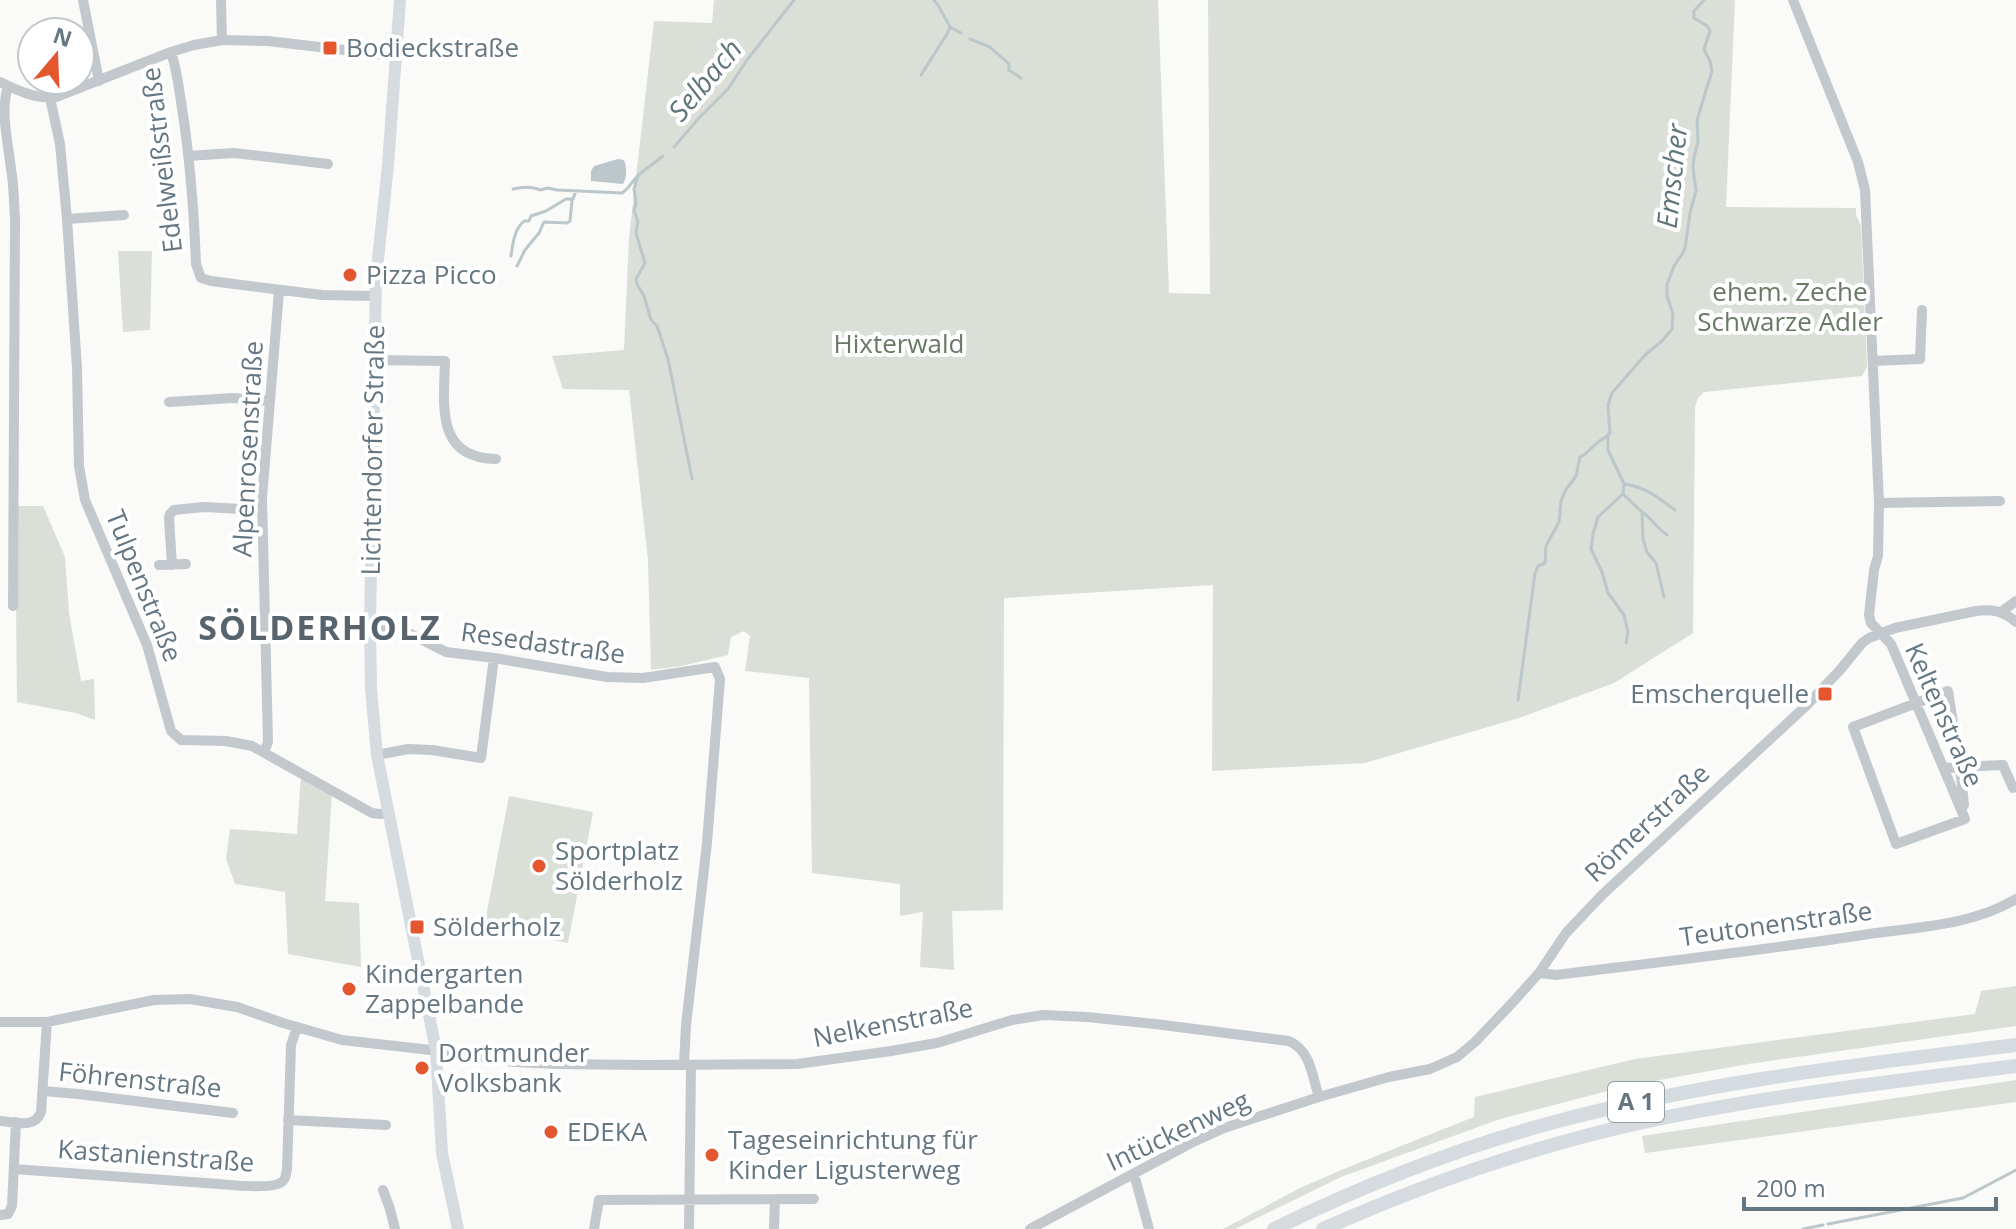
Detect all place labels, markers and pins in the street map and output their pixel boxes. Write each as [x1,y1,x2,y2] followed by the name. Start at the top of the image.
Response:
[346,29,519,65] place label: Bodieckstraße
[321,39,339,57] marker: Bodieckstraße
[366,256,497,292] place label: Pizza Picco
[341,266,359,284] marker: Pizza Picco
[1630,675,1809,711] place label: Emscherquelle
[1816,685,1834,703] marker: Emscherquelle
[555,832,683,898] place label: Sportplatz Sölderholz
[530,857,548,875] marker: Sportplatz Sölderholz
[433,908,561,944] place label: Sölderholz
[408,918,426,936] marker: Sölderholz
[365,955,524,1021] place label: Kindergarten Zappelbande
[340,980,358,998] marker: Kindergarten Zappelbande
[438,1034,590,1100] place label: Dortmunder Volksbank
[413,1059,431,1077] marker: Dortmunder Volksbank
[567,1113,648,1149] place label: EDEKA
[728,1121,978,1187] place label: Tageseinrichtung für Kinder Ligusterweg
[542,1123,560,1141] marker: EDEKA
[703,1146,721,1164] marker: Tageseinrichtung für Kinder Ligusterweg

